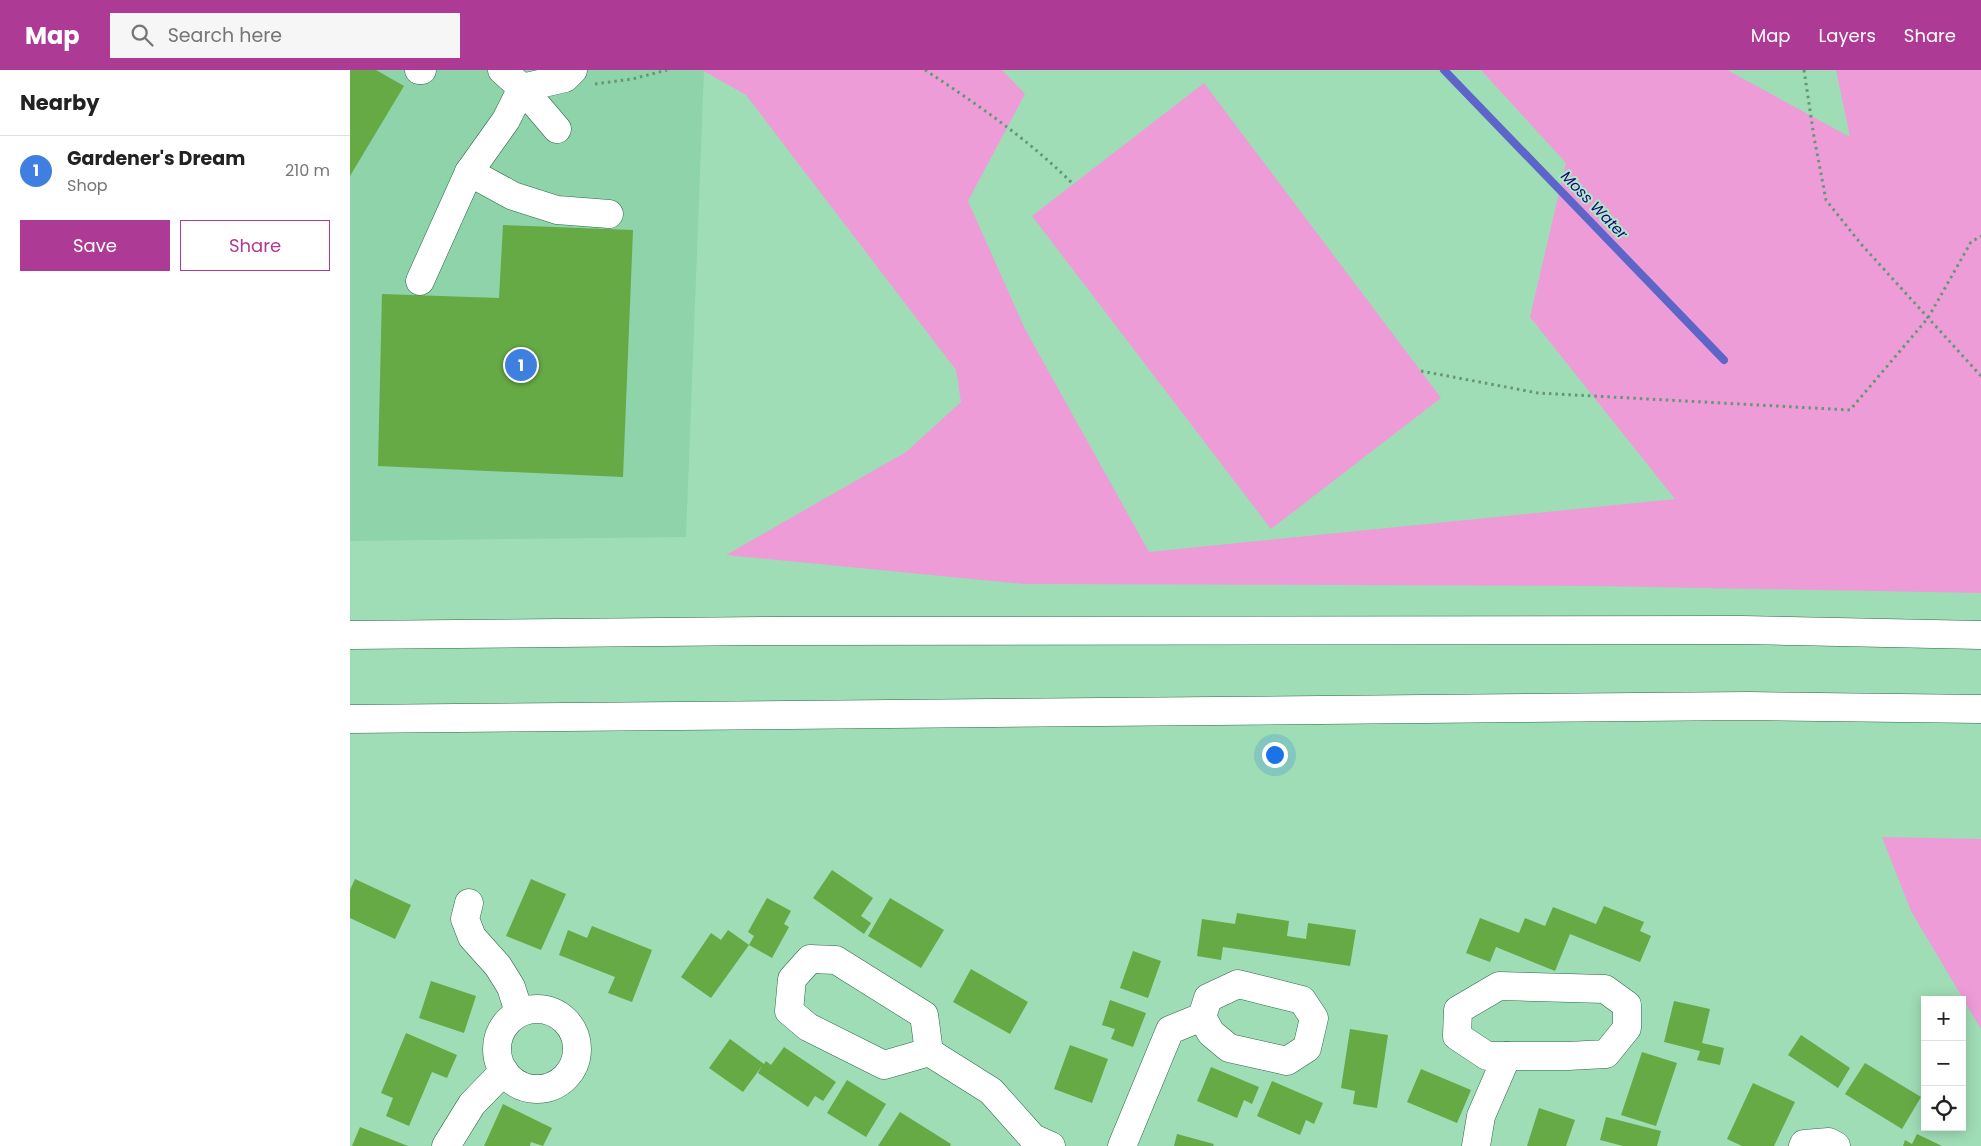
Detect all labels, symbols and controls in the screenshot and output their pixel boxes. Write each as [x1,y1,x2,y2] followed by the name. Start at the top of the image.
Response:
[110,13,460,58] search box
[25,19,80,52] text: Map
[128,21,156,49] icon: search
[168,22,282,49] text: Search here
[1751,23,1791,48] text: Map
[1819,23,1876,48] text: Layers
[1904,23,1956,48] text: Share
[20,88,100,117] text: Nearby
[67,145,245,172] text: Gardener's Dream
[33,159,39,182] text: 1
[285,159,330,182] text: 210 m
[1556,166,1633,244] water label: Moss Water
[67,174,108,197] text: Shop
[20,220,170,271] button: Save
[180,220,330,271] button: Share
[505,346,537,384] pin: 1
[1262,742,1288,768] your location
[1921,996,1966,1131] map controls
[1921,996,1966,1041] button: +
[1921,1041,1966,1086] button: −
[1921,1086,1966,1131] button: locate

